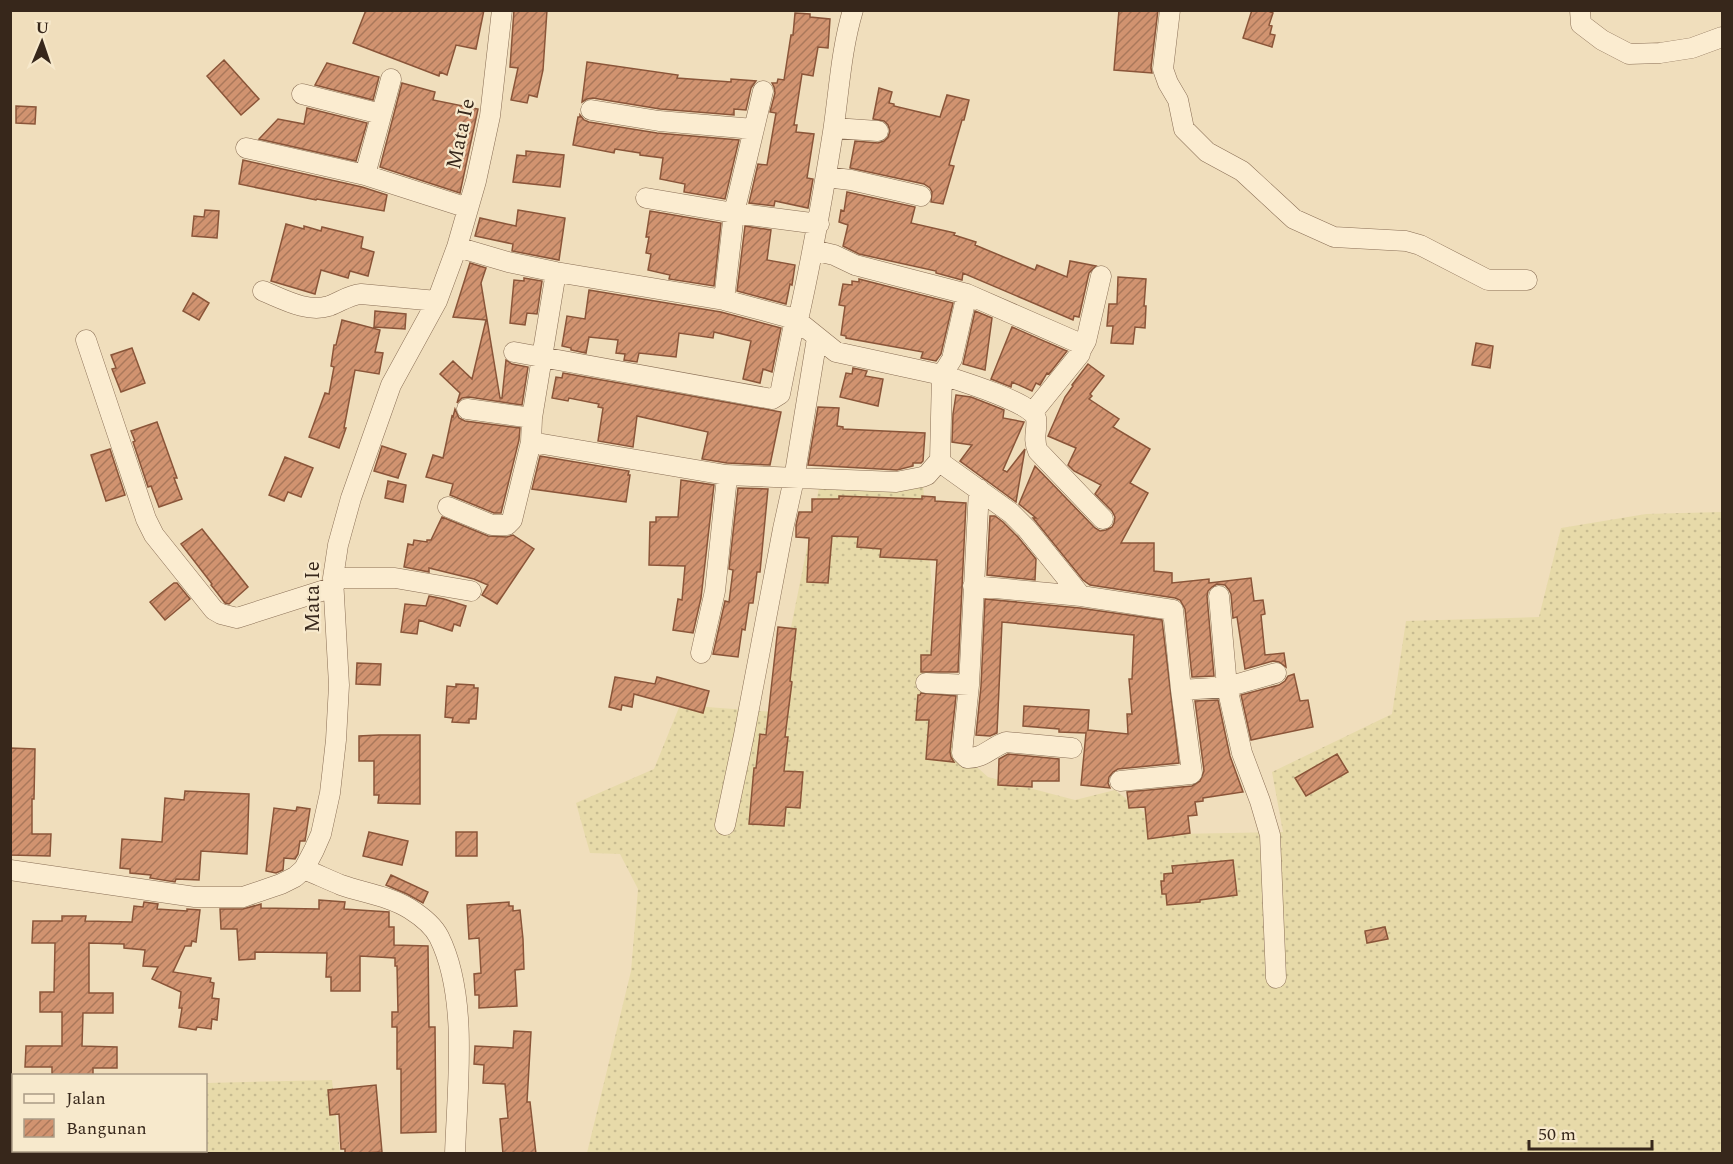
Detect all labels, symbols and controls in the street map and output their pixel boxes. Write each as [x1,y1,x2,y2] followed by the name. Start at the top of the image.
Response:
[12,12,72,72] north arrow
[35,16,50,40] text: U
[438,96,484,172] street label: Mata Ie
[297,561,329,633] street label: Mata Ie
[12,1074,207,1152] legend
[66,1085,106,1112] text: Jalan
[1529,1113,1652,1151] scale bar
[66,1115,147,1142] text: Bangunan
[1538,1121,1576,1148] text: 50 m

